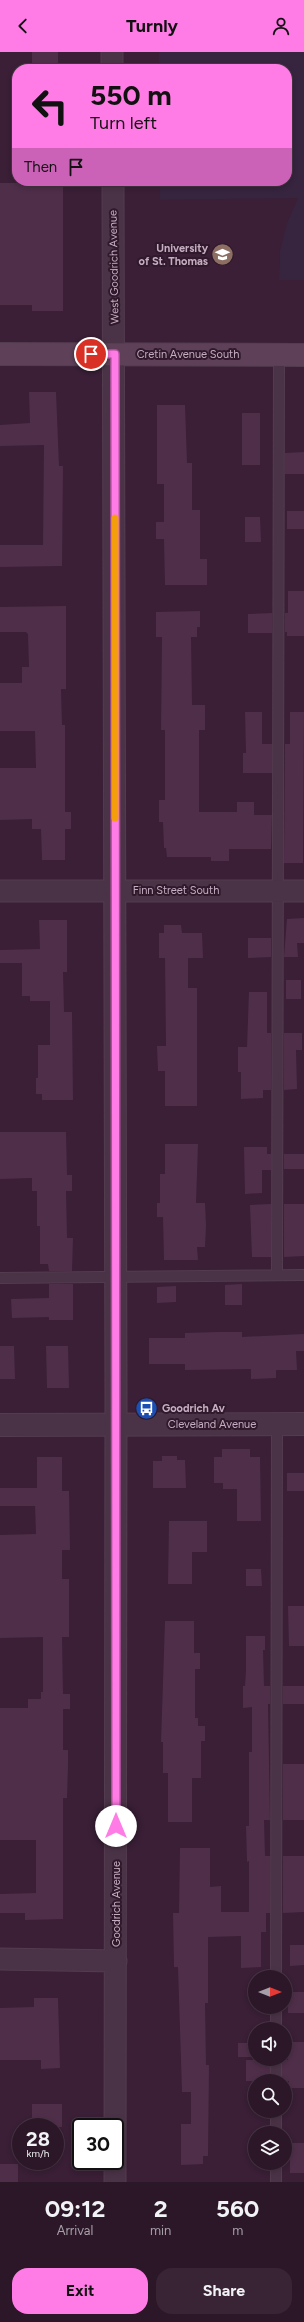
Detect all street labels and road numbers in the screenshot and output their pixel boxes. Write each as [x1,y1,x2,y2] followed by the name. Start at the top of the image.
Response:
[107,210,121,324] street label: West Goodrich Avenue
[137,348,239,361] street label: Cretin Avenue South
[133,884,219,897] street label: Finn Street South
[168,1418,256,1431] street label: Cleveland Avenue
[110,1861,123,1947] street label: Goodrich Avenue

